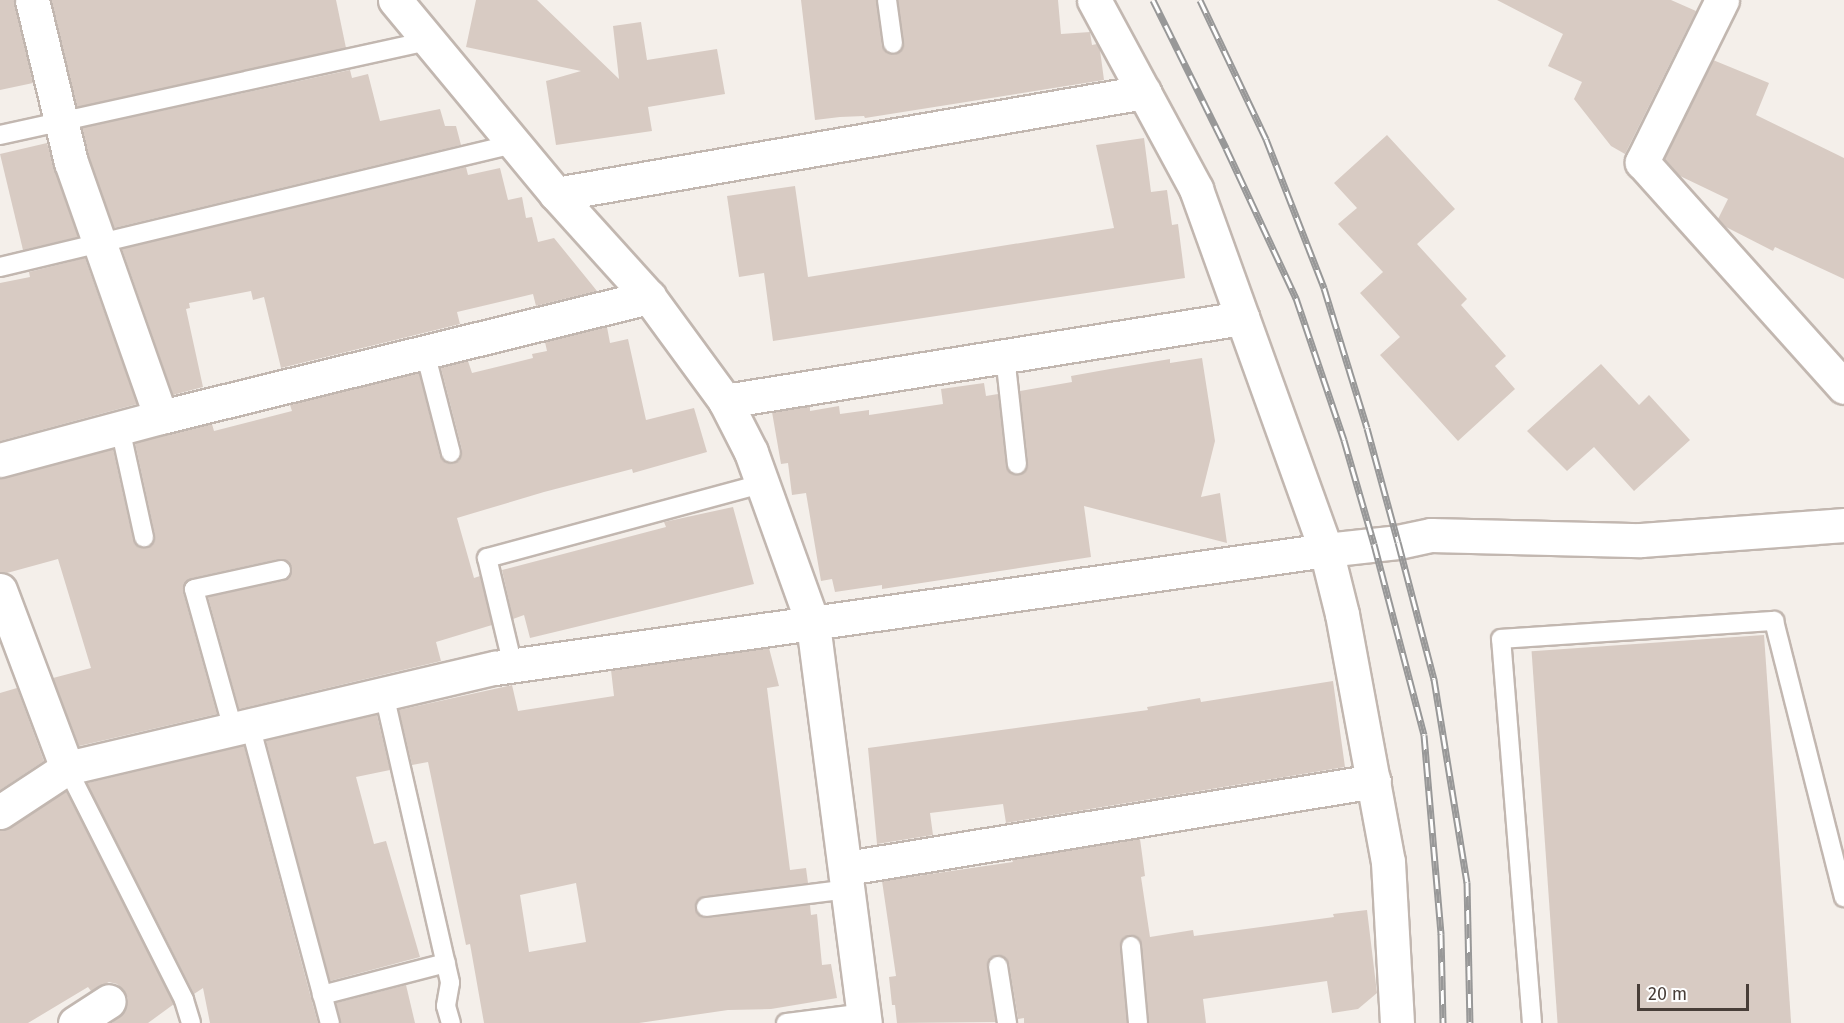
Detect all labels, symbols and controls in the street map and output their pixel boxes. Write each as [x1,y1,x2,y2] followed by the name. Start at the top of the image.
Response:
[1640,972,1752,1010] scale bar
[1648,983,1687,1005] text: 20 m

